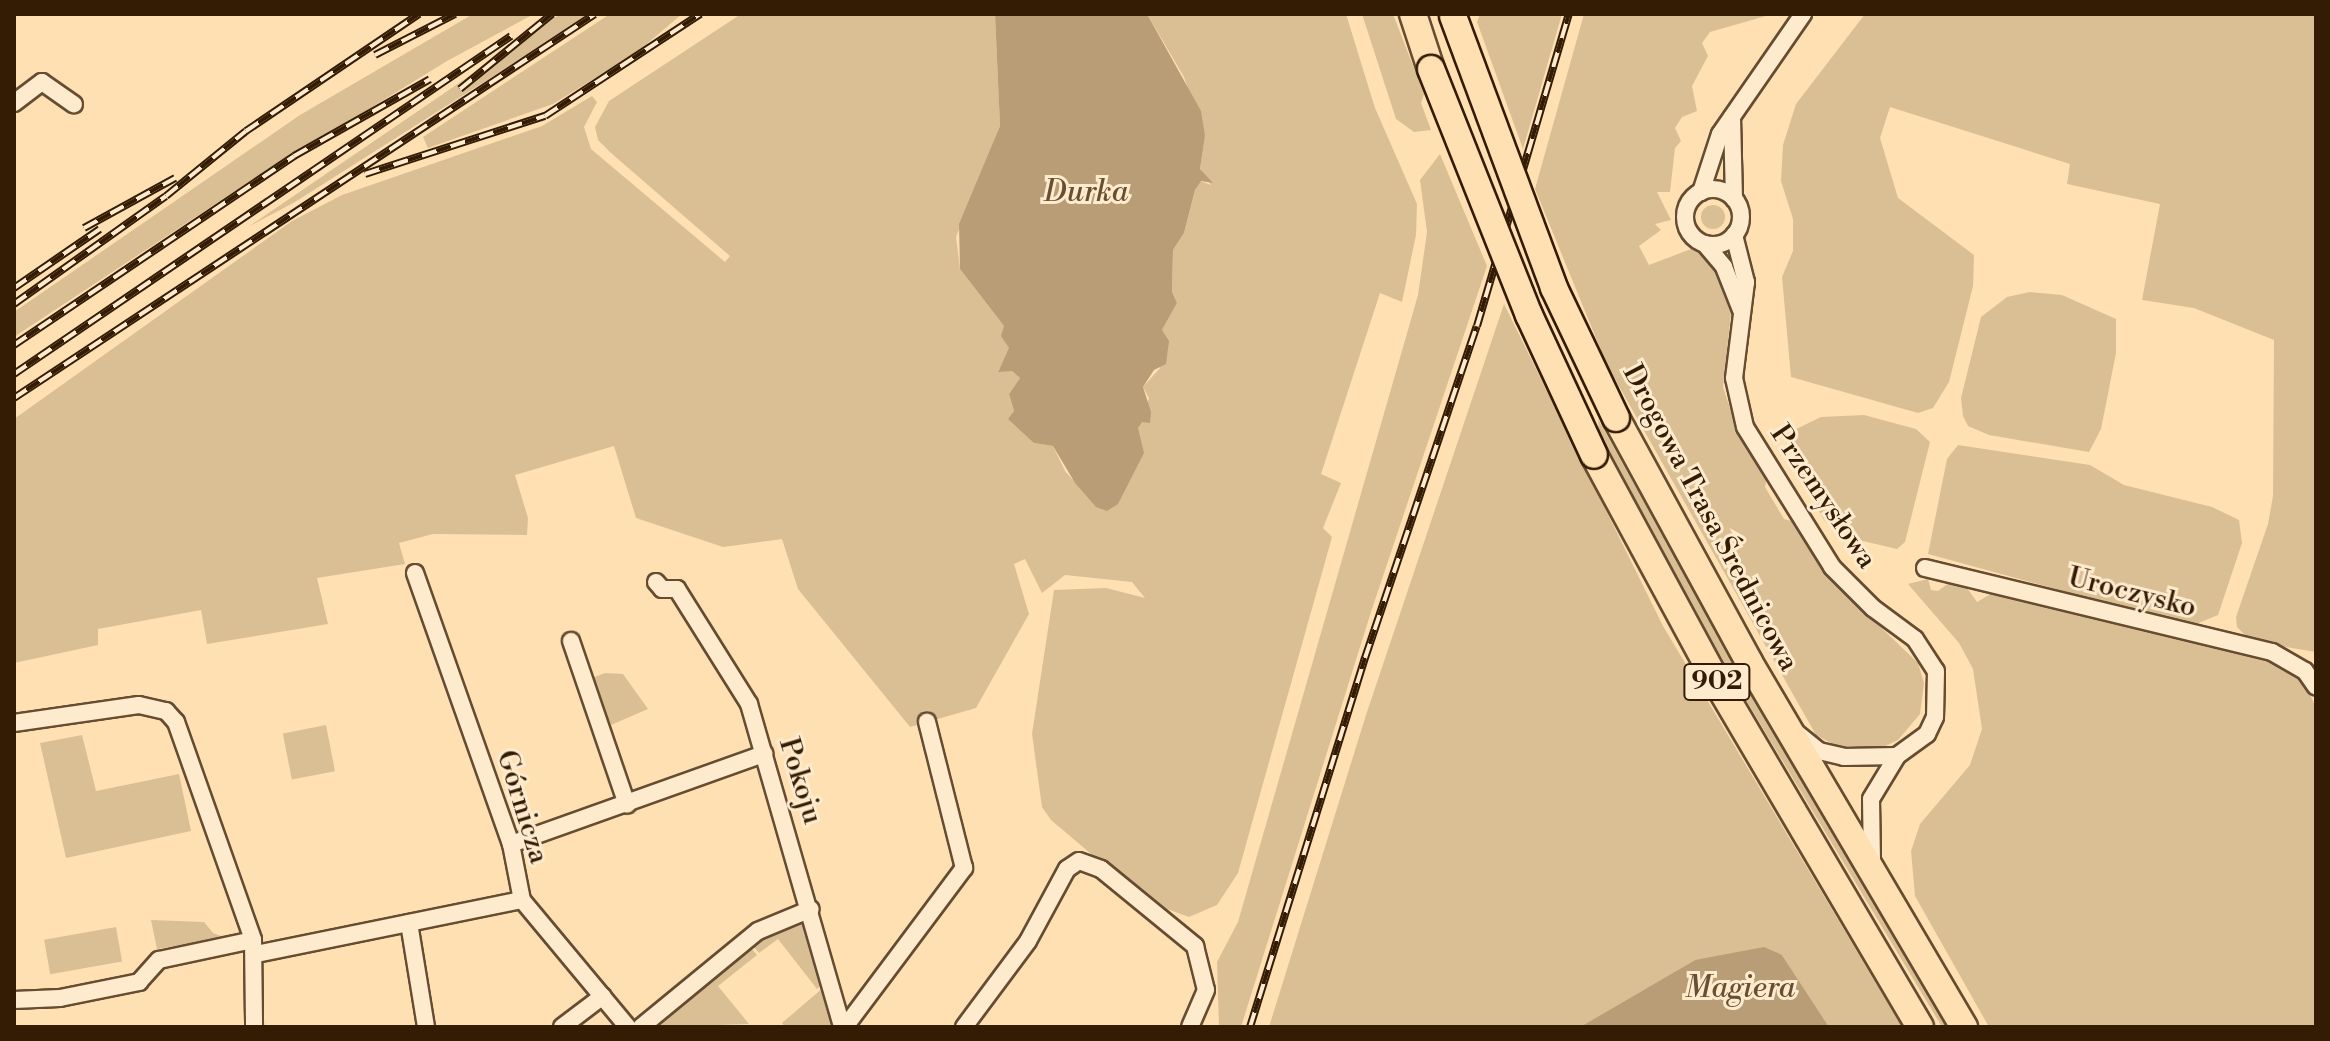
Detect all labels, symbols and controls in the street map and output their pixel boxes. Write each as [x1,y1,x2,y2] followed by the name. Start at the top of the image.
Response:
[1044,174,1128,210] water label: Durka
[1615,359,1805,677] street label: Drogowa Trasa Średnicowa
[1763,419,1883,575] street label: Przemysłowa
[2064,561,2200,625] street label: Uroczysko
[1683,660,1751,704] road number: 902
[771,734,829,828] street label: Pokoju
[489,746,555,868] street label: Górnicza
[1685,970,1795,1006] water label: Magiera

